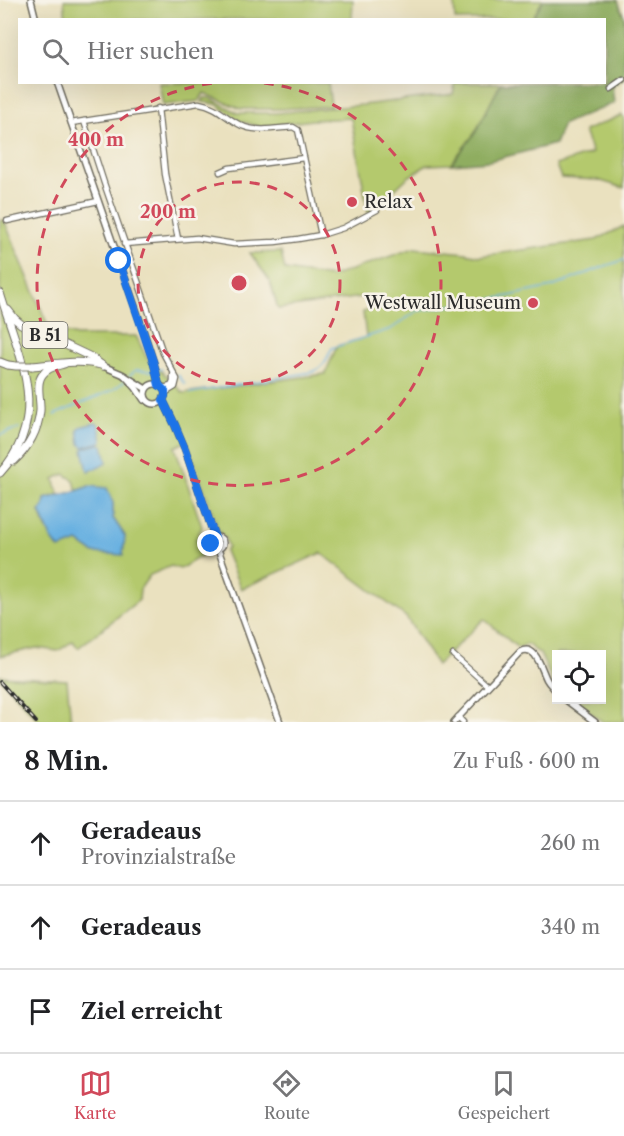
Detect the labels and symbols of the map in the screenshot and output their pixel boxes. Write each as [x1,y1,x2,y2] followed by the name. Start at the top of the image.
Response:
[68,129,124,151] text: 400 m
[364,191,413,213] place label: Relax
[345,195,359,209] marker: Relax
[140,201,196,223] text: 200 m
[105,247,131,273] route start
[229,273,249,293] centre of rings
[364,292,521,314] place label: Westwall Museum
[526,296,540,310] marker: Westwall Museum
[22,322,68,348] road number: B 51
[197,530,223,556] route end

